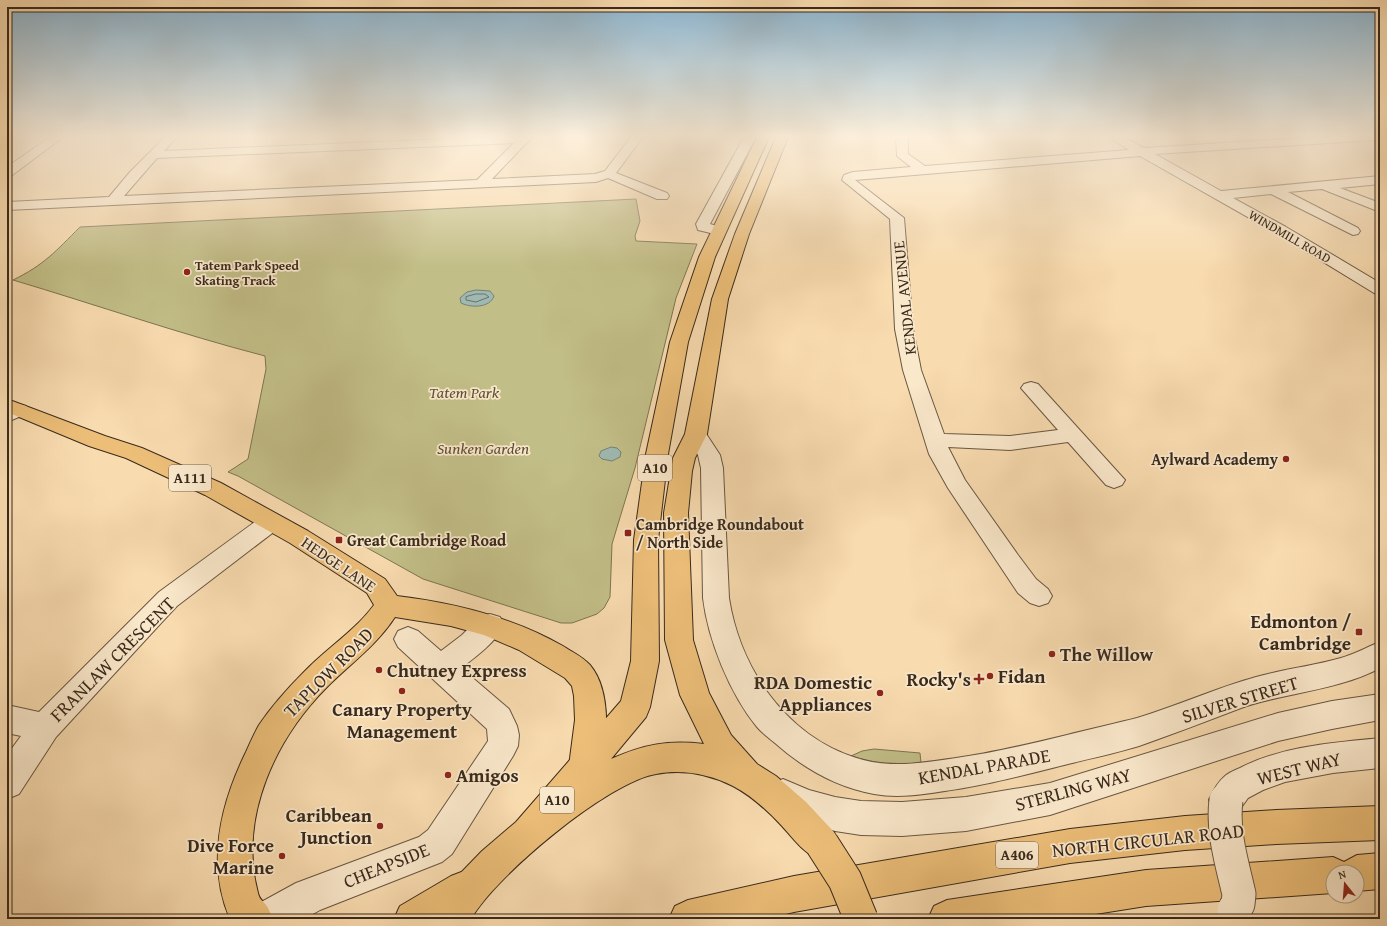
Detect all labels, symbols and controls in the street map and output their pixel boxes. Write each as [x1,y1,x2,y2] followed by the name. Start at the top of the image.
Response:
[1245,205,1335,268] street label: WINDMILL ROAD
[886,240,922,356] street label: KENDAL AVENUE
[195,256,300,290] place label: Tatem Park Speed Skating Track
[182,267,192,277] marker: Tatem Park Speed Skating Track
[429,380,500,404] park label: Tatem Park
[437,436,529,460] park label: Sunken Garden
[1151,447,1279,471] place label: Aylward Academy
[1281,454,1291,464] marker: Aylward Academy
[638,455,672,481] road number: A10
[169,465,211,491] road number: A111
[636,512,804,554] place label: Cambridge Roundabout / North Side
[347,528,507,552] place label: Great Cambridge Road
[623,528,633,538] marker: Cambridge Roundabout / North Side
[297,530,381,598] street label: HEDGE LANE
[334,535,344,545] marker: Great Cambridge Road
[43,590,181,728] street label: FRANLAW CRESCENT
[1251,607,1351,657] place label: Edmonton / Cambridge
[277,621,379,723] street label: TAPLOW ROAD
[1354,627,1364,637] marker: Edmonton / Cambridge
[1060,640,1154,668] place label: The Willow
[1047,649,1057,659] marker: The Willow
[387,656,527,684] place label: Chutney Express
[998,662,1046,690] place label: Fidan
[374,665,384,675] marker: Chutney Express
[907,665,971,693] place label: Rocky's
[754,668,872,718] place label: RDA Domestic Appliances
[1178,668,1302,730] street label: SILVER STREET
[985,671,995,681] marker: Fidan
[974,674,984,684] marker: Rocky's
[397,686,407,696] marker: Canary Property Management
[875,688,885,698] marker: RDA Domestic Appliances
[332,695,472,745] place label: Canary Property Management
[916,741,1053,791] street label: KENDAL PARADE
[1254,744,1345,792] street label: WEST WAY
[1012,760,1135,818] street label: STERLING WAY
[456,761,519,789] place label: Amigos
[443,770,453,780] marker: Amigos
[540,787,574,813] road number: A10
[286,801,373,851] place label: Caribbean Junction
[1051,816,1245,864] street label: NORTH CIRCULAR ROAD
[375,821,385,831] marker: Caribbean Junction
[187,831,274,881] place label: Dive Force Marine
[339,835,434,895] street label: CHEAPSIDE
[996,842,1038,868] road number: A406
[277,851,287,861] marker: Dive Force Marine
[1325,864,1365,904] north arrow
[1336,866,1349,883] text: N

